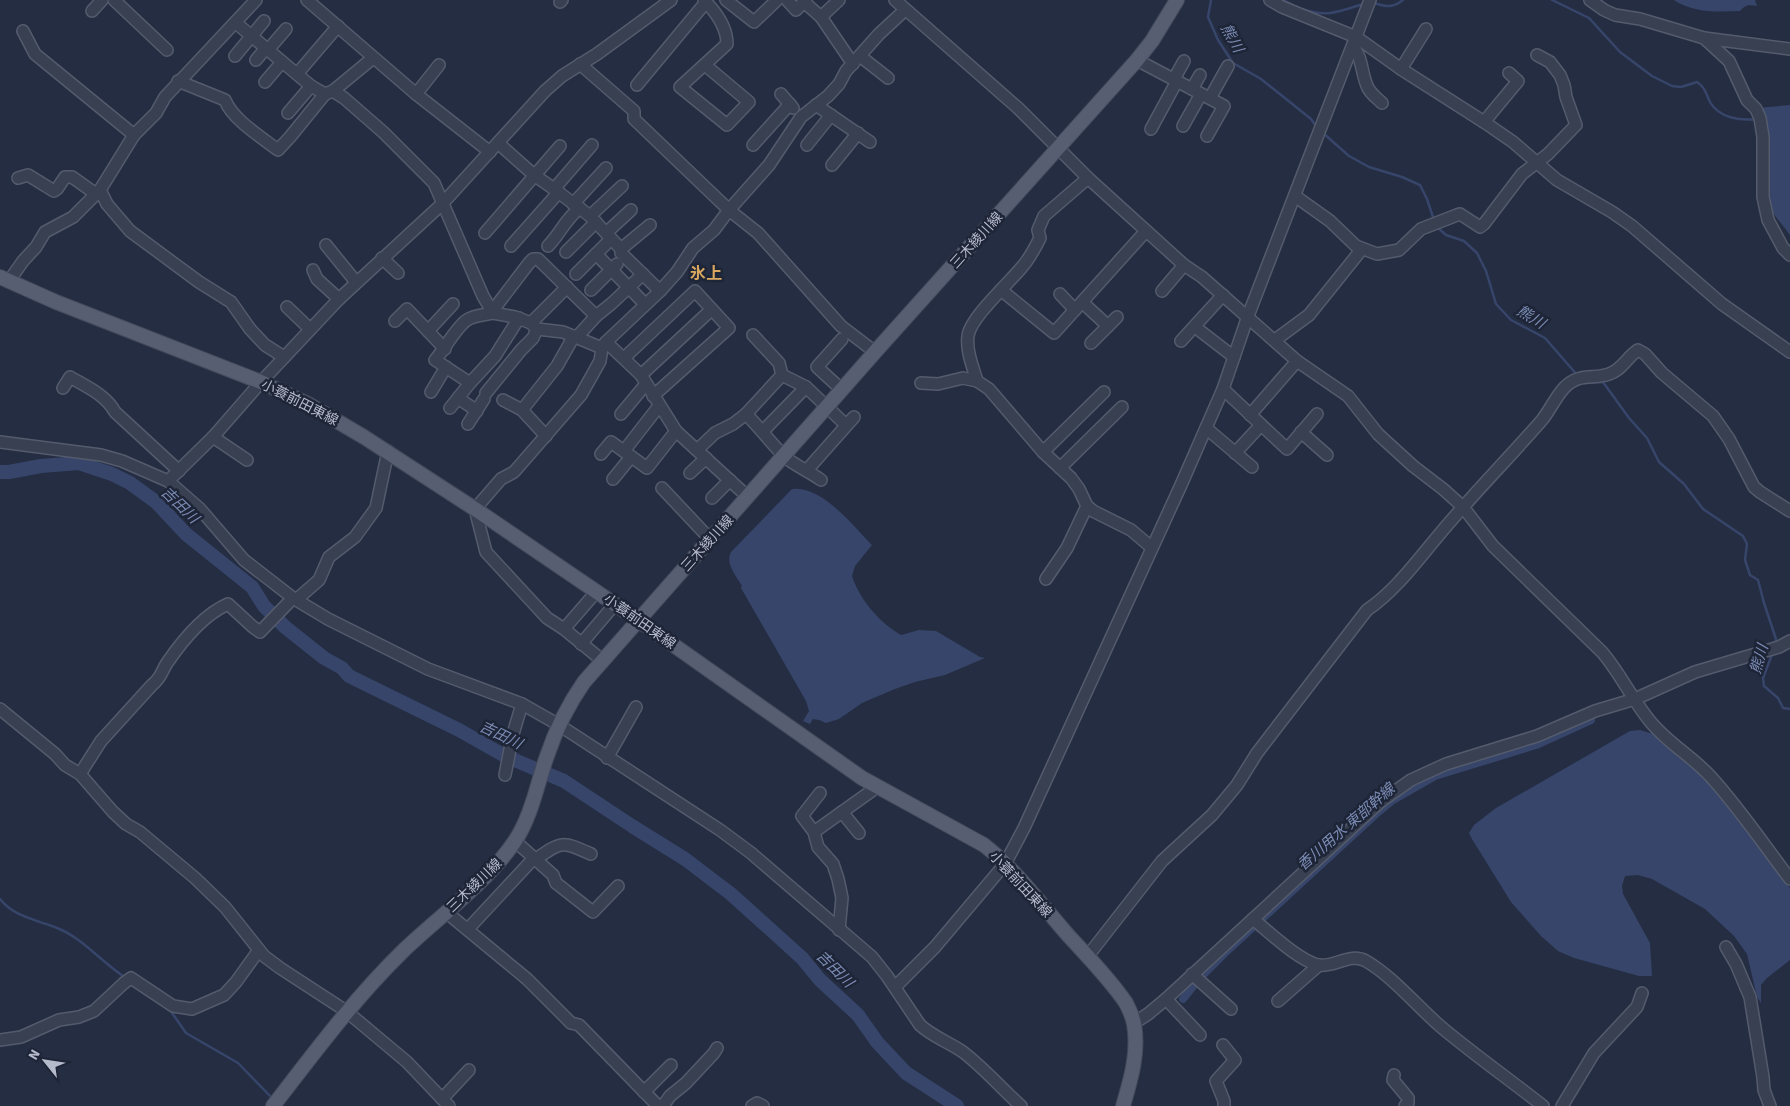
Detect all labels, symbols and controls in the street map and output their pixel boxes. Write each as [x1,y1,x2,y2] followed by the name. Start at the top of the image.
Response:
[1215,20,1249,58] water label: 熊川
[946,208,1008,273] street label: 三木綾川線
[690,263,722,285] district label: 氷上
[1512,301,1551,335] water label: 熊川
[258,375,342,431] street label: 小蓑前田東線
[156,482,205,530] water label: 吉田川
[677,511,739,576] street label: 三木綾川線
[599,590,680,654] street label: 小蓑前田東線
[1745,640,1774,676] water label: 熊川
[476,716,527,756] water label: 吉田川
[1293,778,1401,876] water label: 香川用水 東部幹線
[984,847,1056,922] street label: 小蓑前田東線
[443,854,507,917] street label: 三木綾川線
[811,946,859,994] water label: 吉田川
[20,1036,70,1086] north arrow
[24,1046,46,1064] text: N

